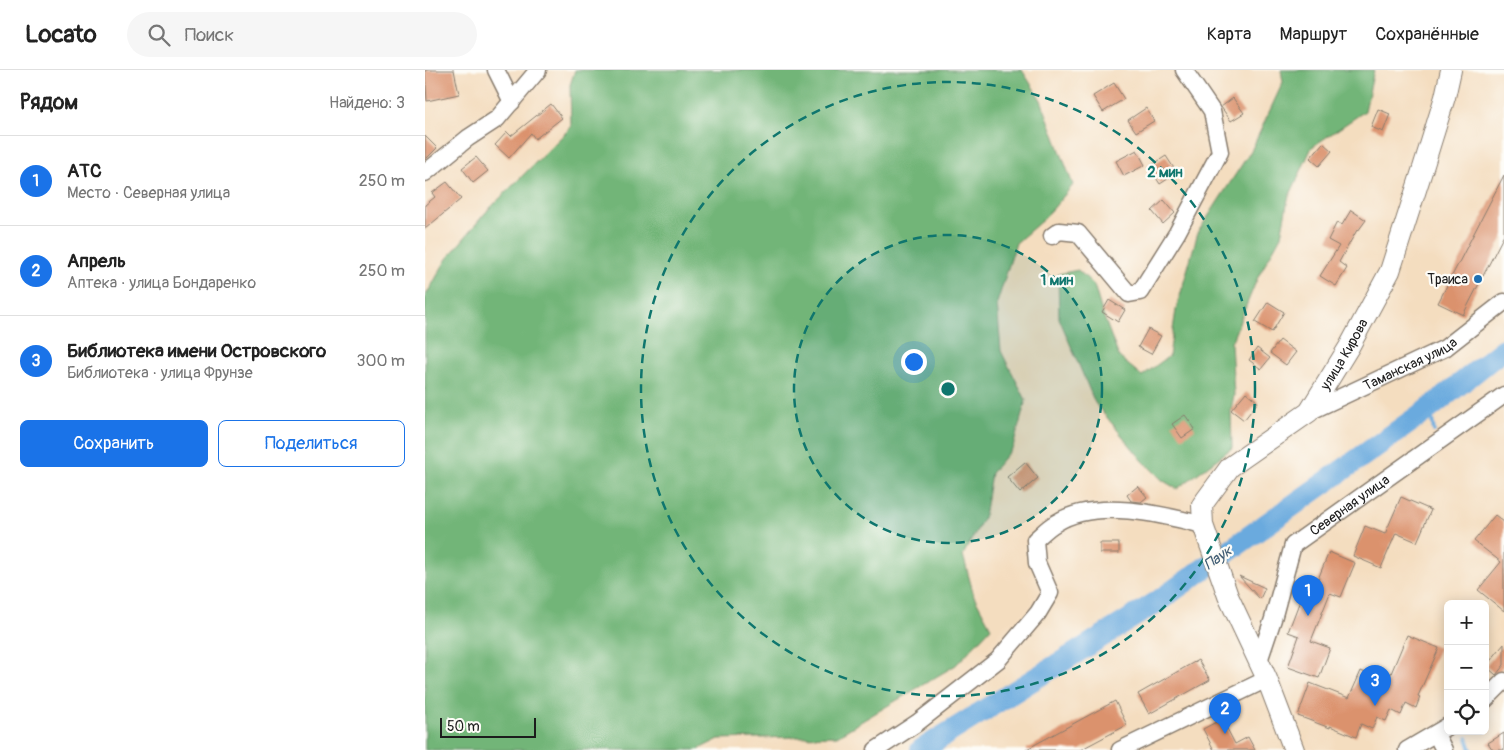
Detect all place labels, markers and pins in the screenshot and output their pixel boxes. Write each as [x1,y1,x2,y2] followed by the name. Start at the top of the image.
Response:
[1427,271,1468,288] place label: Траиса
[1472,273,1484,285] marker: Траиса
[939,380,957,398] centre of rings
[1292,575,1324,616] pin: 1
[1359,665,1391,706] pin: 3
[1209,693,1241,734] pin: 2

